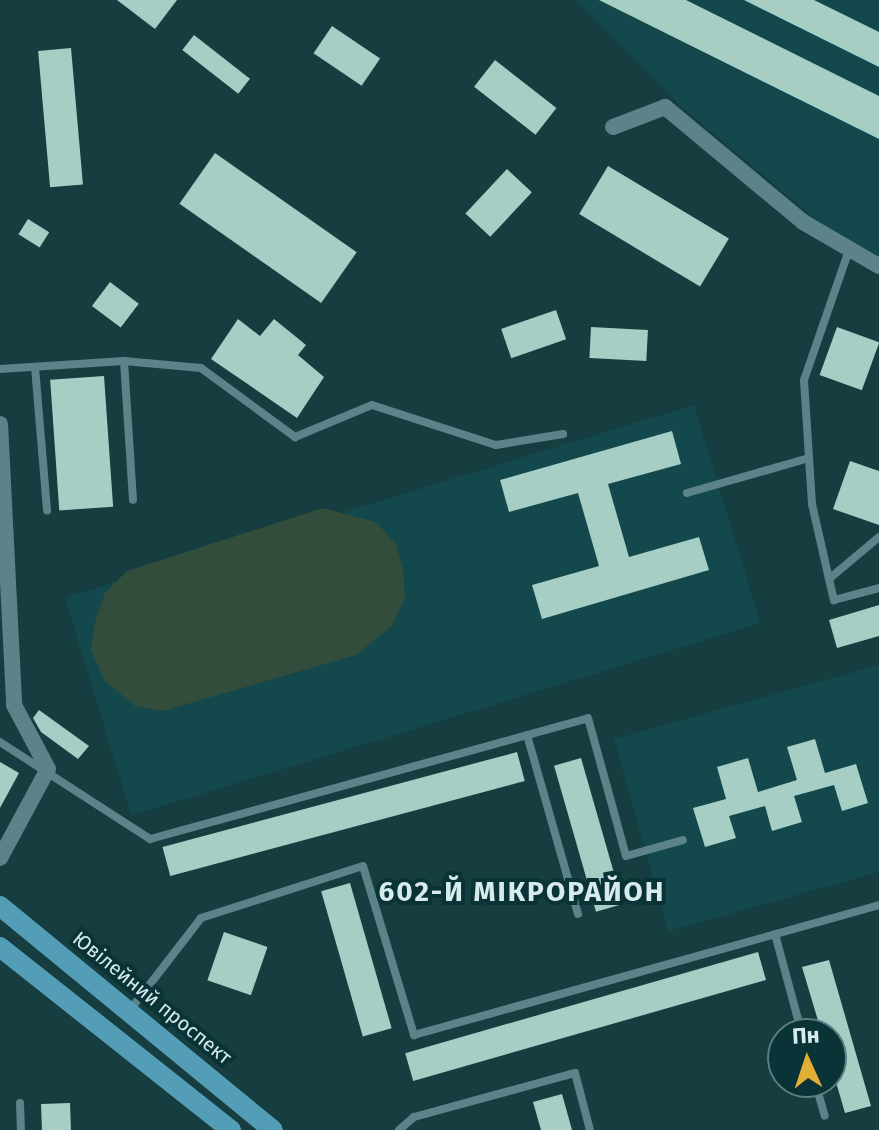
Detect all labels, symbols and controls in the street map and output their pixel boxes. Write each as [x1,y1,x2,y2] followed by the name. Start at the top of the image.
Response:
[379,875,665,909] district label: 602-Й МІКРОРАЙОН
[68,927,236,1069] street label: Ювілейний проспект
[767,1018,847,1098] north arrow
[791,1021,820,1050] text: Пн

